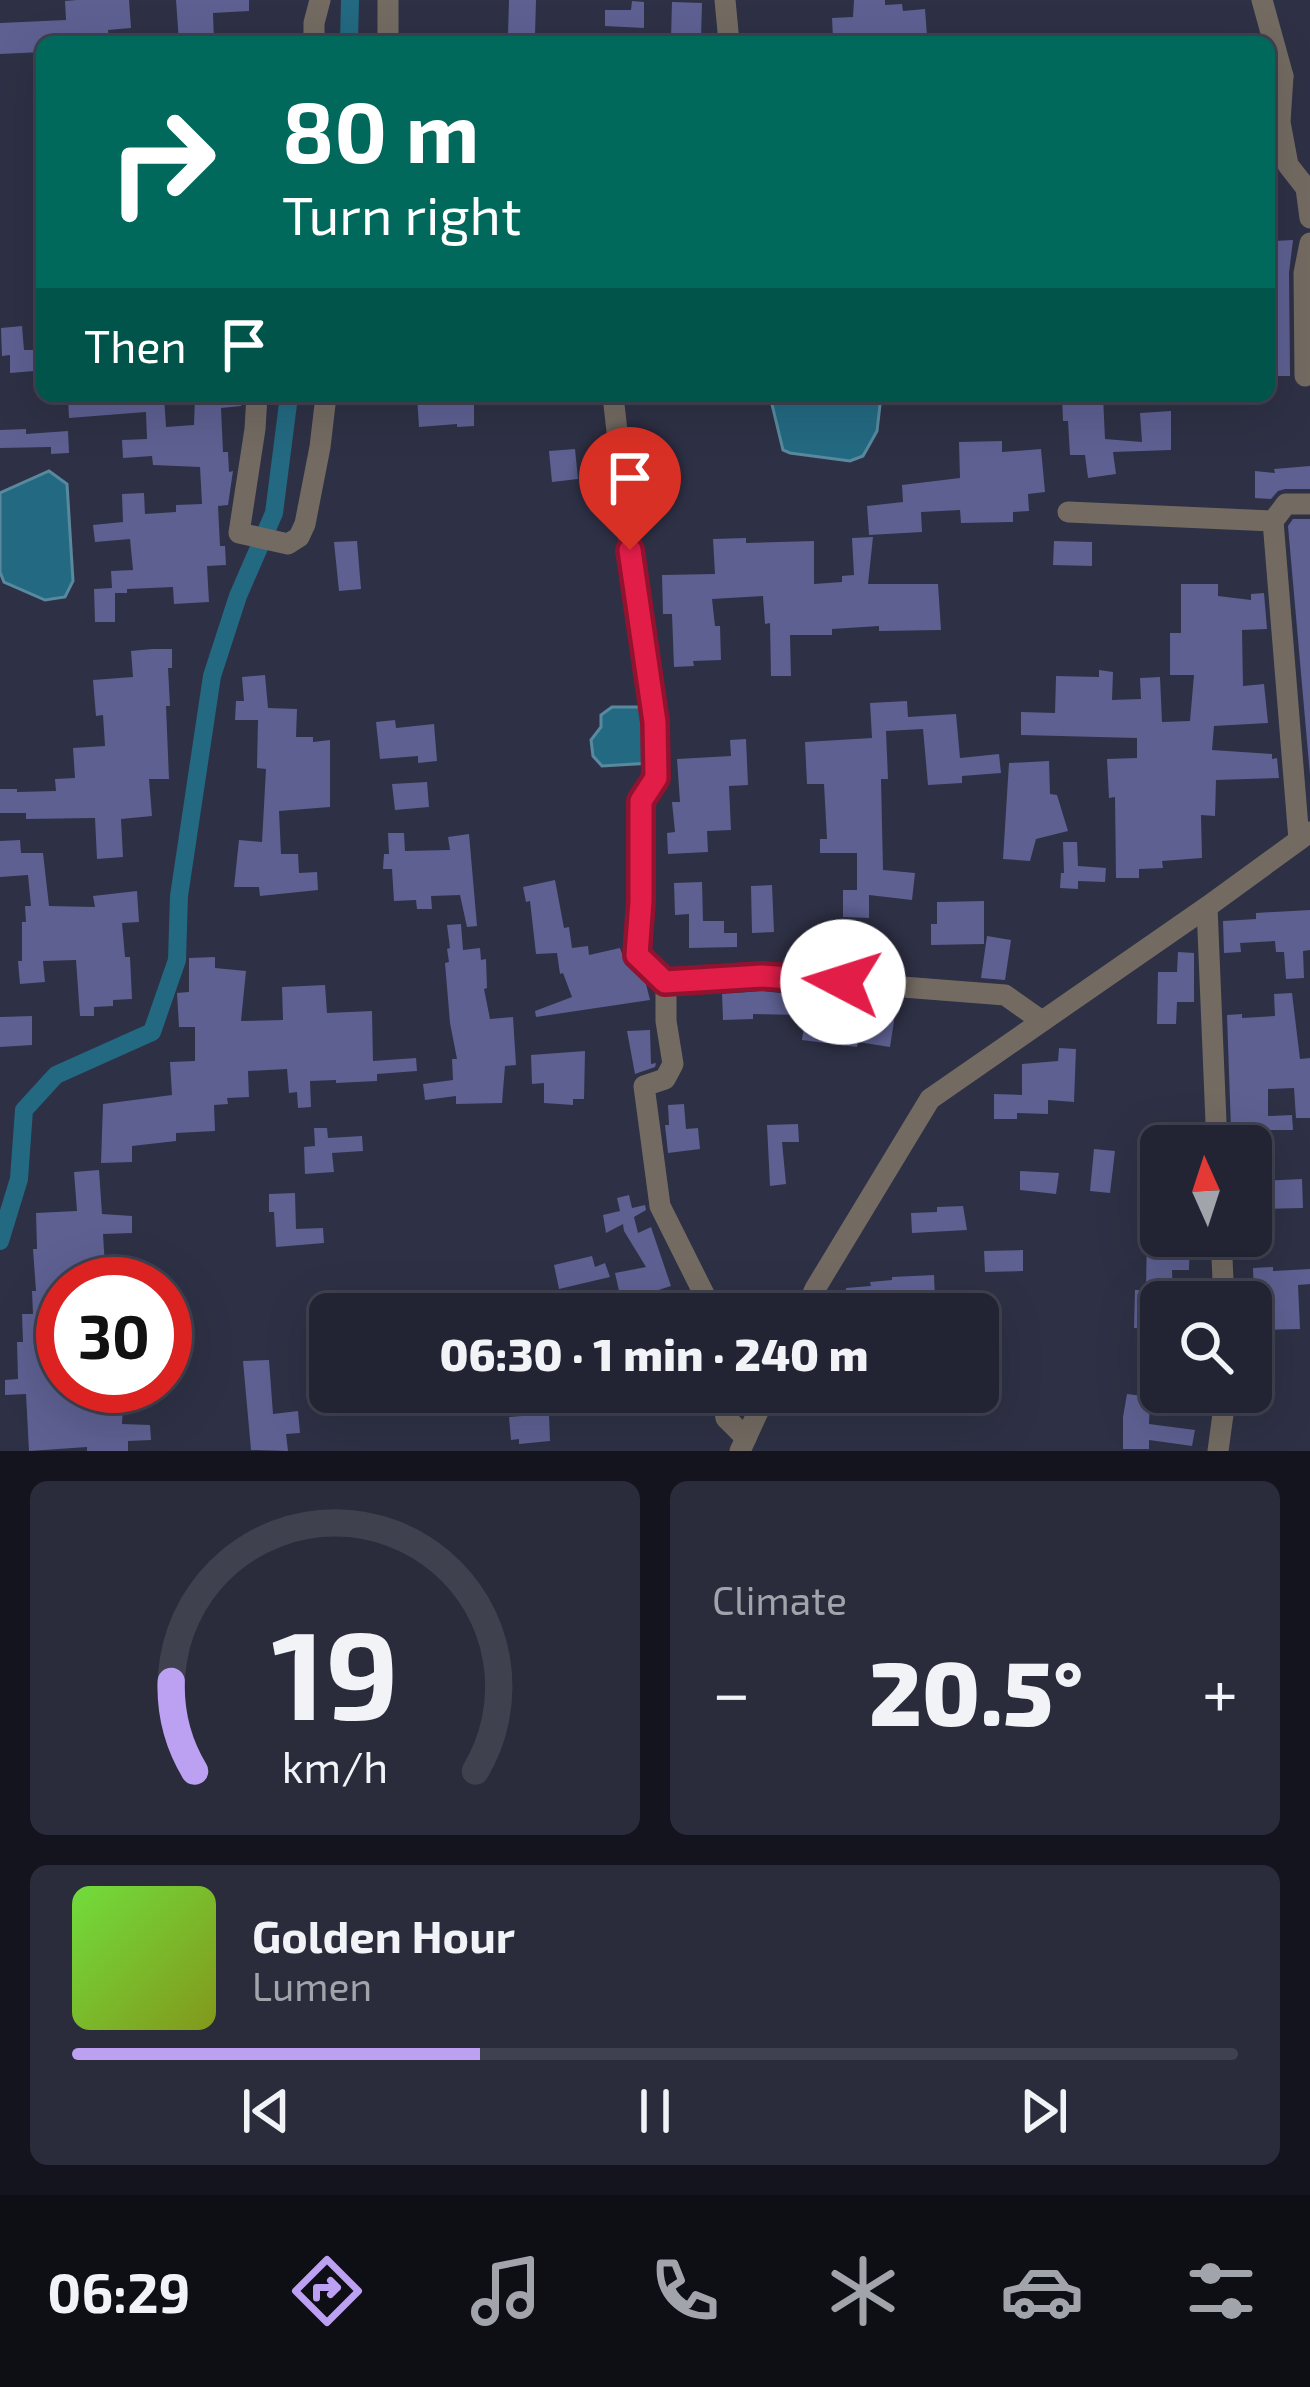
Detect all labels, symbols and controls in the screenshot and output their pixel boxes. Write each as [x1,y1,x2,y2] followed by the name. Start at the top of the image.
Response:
[282,79,479,180] text: 80 m
[84,84,240,240] icon: right
[282,181,522,246] text: Turn right
[211,312,277,378] icon: arrive
[84,318,187,372] text: Then
[579,427,681,550] pin
[597,445,663,511] icon: arrive
[780,919,906,1045] position arrow
[1140,1125,1272,1257] north arrow
[1140,1125,1272,1413] map controls
[36,1257,192,1413] speed limit sign: 30
[1140,1281,1272,1413] button: search
[440,1326,869,1380] text: 06:30 · 1 min · 240 m
[712,1576,847,1623] text: Climate
[271,1595,399,1745] text: 19
[869,1636,1083,1744] text: 20.5°
[712,1651,751,1730] text: −
[1202,1651,1238,1730] text: +
[282,1740,388,1792] text: km/h
[252,1908,515,1962] text: Golden Hour
[252,1962,372,2009] text: Lumen
[233,2078,299,2144] icon: previous
[622,2078,688,2144] icon: pause
[1011,2078,1077,2144] icon: next
[285,2249,369,2333] icon: directions
[464,2249,548,2333] icon: music
[643,2249,727,2333] icon: phone
[821,2249,905,2333] icon: climate
[1000,2249,1084,2333] icon: car
[1179,2249,1263,2333] icon: filters
[47,2259,190,2324] text: 06:29

